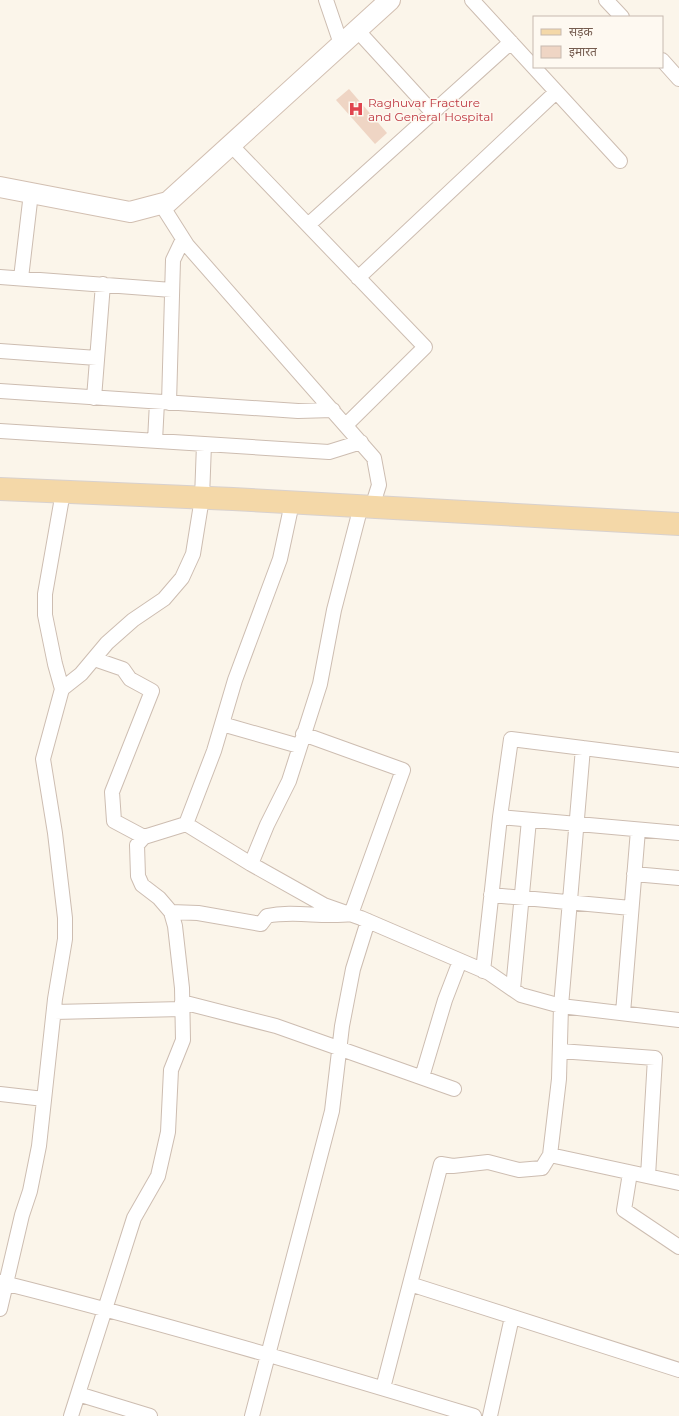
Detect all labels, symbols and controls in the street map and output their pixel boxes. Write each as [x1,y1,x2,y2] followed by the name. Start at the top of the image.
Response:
[533,16,663,68] legend
[569,24,594,39] text: सड़क
[569,44,598,59] text: इमारत
[368,95,493,124] place label: Raghuvar Fracture and General Hospital
[347,100,365,118] hospital icon: Raghuvar Fracture and General Hospital

